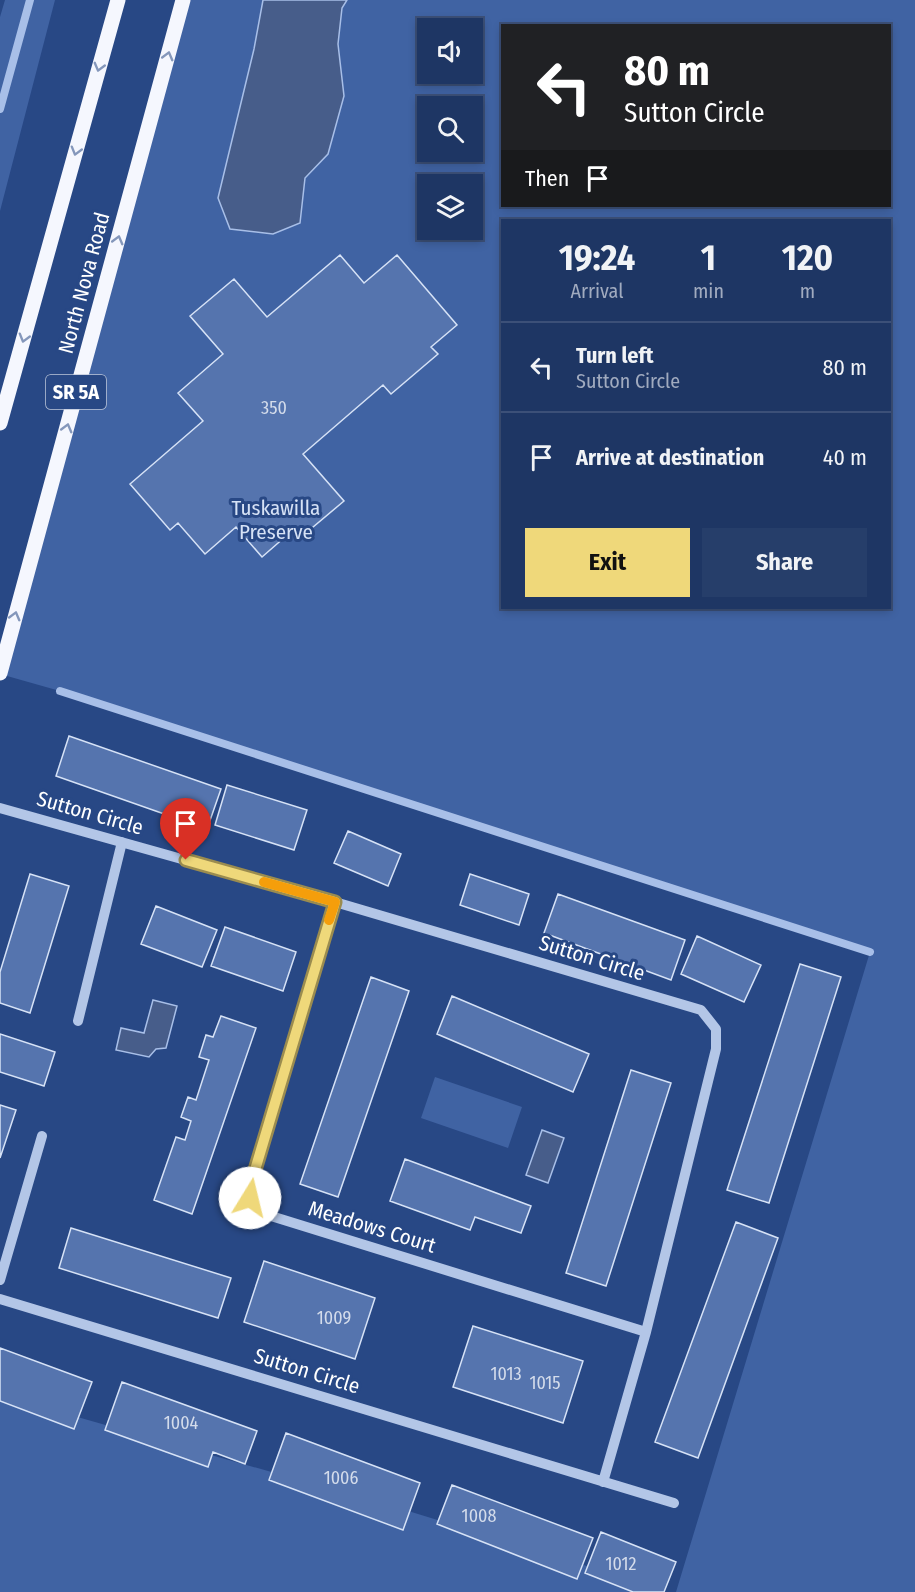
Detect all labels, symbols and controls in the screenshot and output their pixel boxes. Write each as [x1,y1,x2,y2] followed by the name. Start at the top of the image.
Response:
[417,18,483,240] map controls
[417,18,483,84] button: sound
[624,46,710,96] text: 80 m
[525,48,603,126] icon: left
[161,51,173,62] one-way arrow
[94,62,106,72] one-way arrow
[417,96,483,162] button: search
[624,97,765,129] text: Sutton Circle
[71,145,83,156] one-way arrow
[581,162,614,195] icon: arrive
[525,165,569,192] text: Then
[417,174,483,240] button: layers
[53,209,115,357] street label: North Nova Road
[110,235,123,245] one-way arrow
[559,236,635,280] text: 19:24
[701,236,716,280] text: 1
[782,236,833,280] text: 120
[570,279,624,303] text: Arrival
[693,279,724,303] text: min
[800,279,815,303] text: m
[19,333,31,343] one-way arrow
[576,342,654,369] text: Turn left
[525,351,558,384] icon: left
[822,354,867,381] text: 80 m
[576,369,680,393] text: Sutton Circle
[46,375,106,409] road number: SR 5A
[261,397,287,419] house number: 350
[59,423,72,433] one-way arrow
[525,441,558,474] icon: arrive
[576,444,764,471] text: Arrive at destination
[823,444,867,471] text: 40 m
[232,495,320,545] park label: Tuskawilla Preserve
[525,528,690,597] button: Exit
[702,528,867,597] button: Share
[8,611,21,621] one-way arrow
[34,785,146,841] street label: Sutton Circle
[160,798,211,860] pin
[169,807,202,840] icon: arrive
[536,930,648,986] street label: Sutton Circle
[218,1166,282,1230] position arrow
[305,1195,439,1259] street label: Meadows Court
[317,1307,351,1329] house number: 1009
[251,1343,363,1399] street label: Sutton Circle
[490,1363,522,1385] house number: 1013
[529,1372,561,1394] house number: 1015
[164,1412,199,1434] house number: 1004
[324,1467,358,1489] house number: 1006
[462,1505,496,1527] house number: 1008
[606,1553,637,1575] house number: 1012

